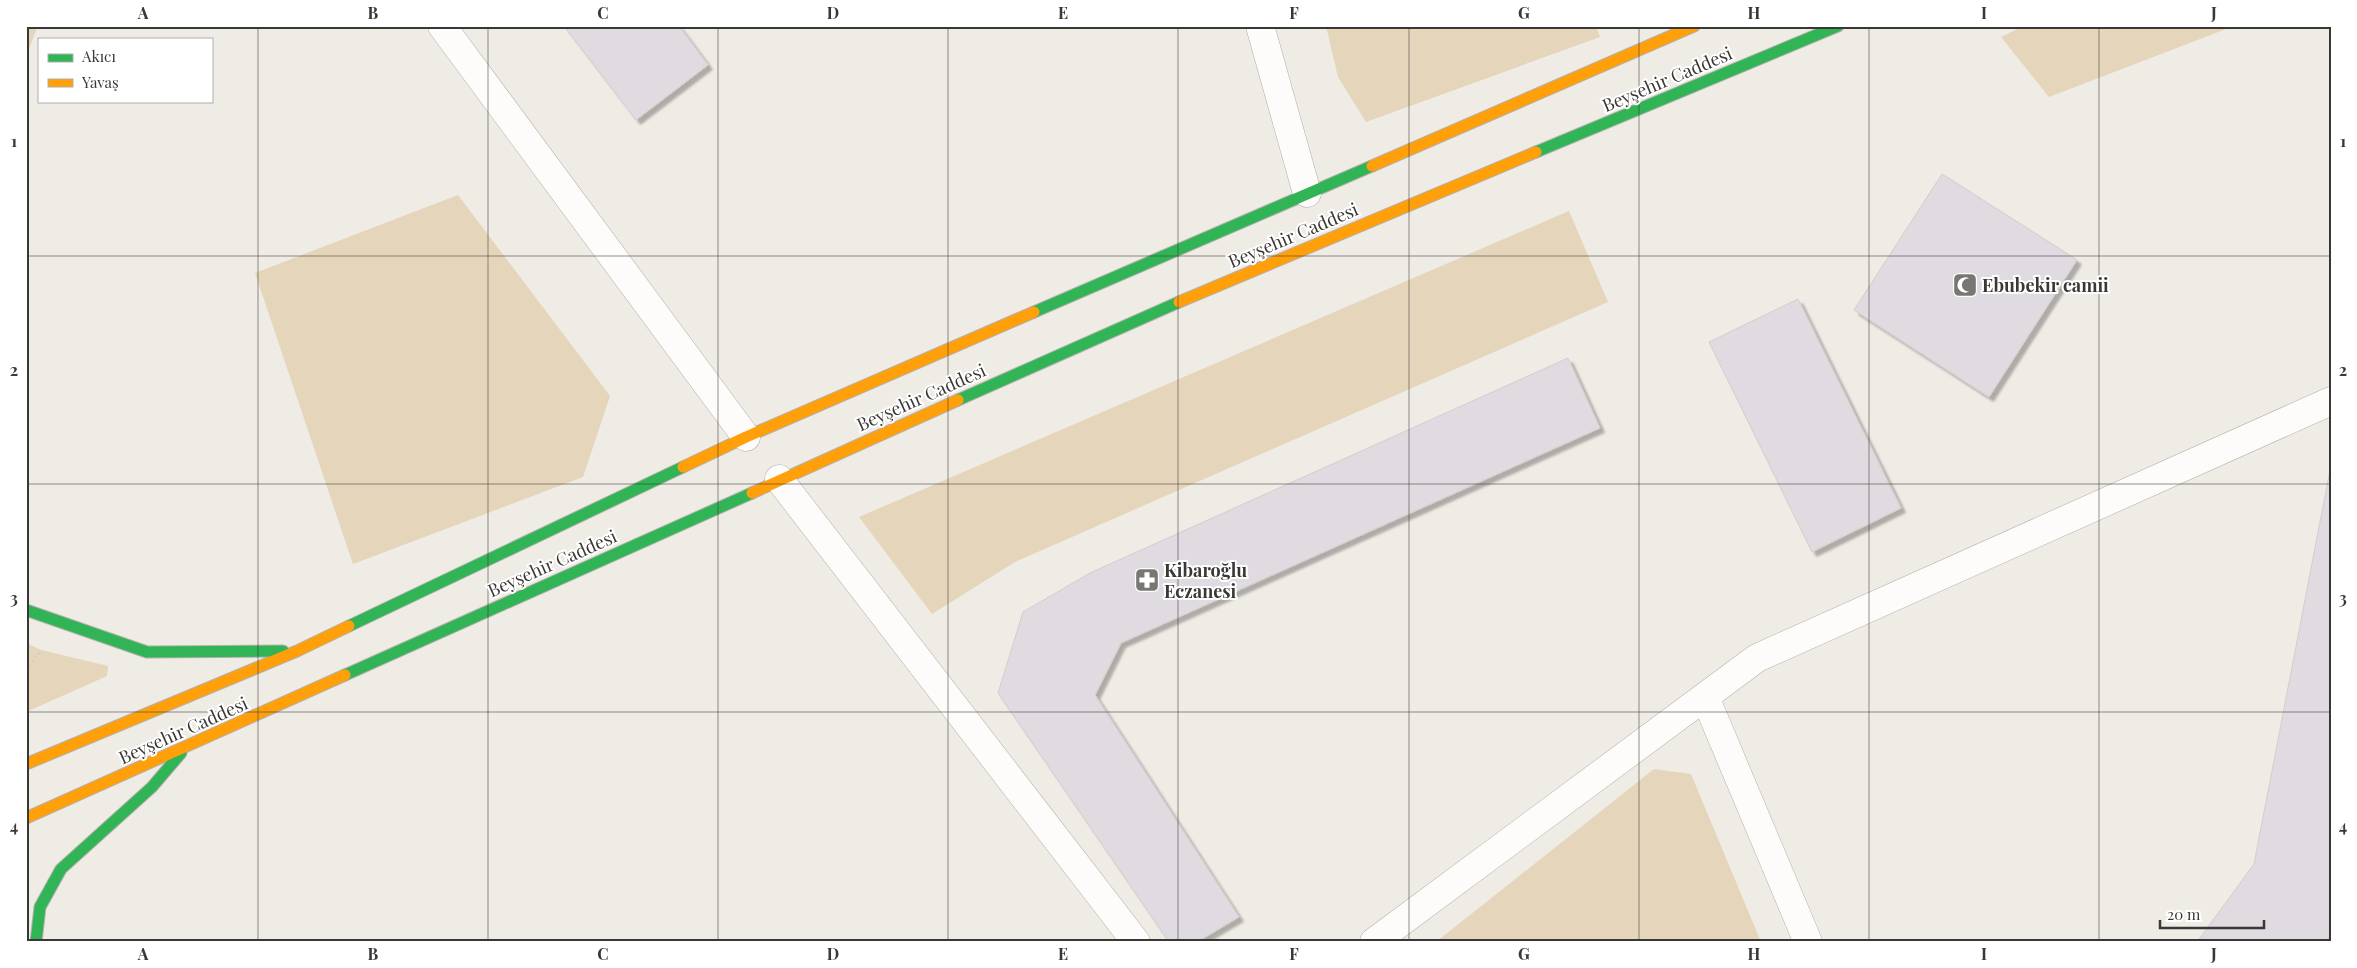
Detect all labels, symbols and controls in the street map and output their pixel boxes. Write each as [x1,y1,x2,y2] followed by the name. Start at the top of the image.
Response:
[137,2,149,23] text: A
[368,2,379,23] text: B
[597,2,609,23] text: C
[827,2,839,23] text: D
[1058,2,1068,23] text: E
[1289,2,1299,23] text: F
[1518,2,1530,23] text: G
[1748,2,1761,23] text: H
[1981,2,1987,23] text: I
[2210,2,2217,23] text: J
[38,38,212,102] legend
[1598,41,1736,117] street label: Beyşehir Caddesi
[81,46,116,66] text: Akıcı
[81,72,119,92] text: Yavaş
[11,130,17,151] text: 1
[2340,130,2346,151] text: 1
[1224,197,1362,273] street label: Beyşehir Caddesi
[1952,272,1978,298] mosque icon: Ebubekir camii
[1982,273,2109,297] place label: Ebubekir camii
[853,358,989,436] street label: Beyşehir Caddesi
[10,359,18,380] text: 2
[2339,359,2347,380] text: 2
[484,524,620,602] street label: Beyşehir Caddesi
[1164,558,1247,603] place label: Kibaroğlu Eczanesi
[1134,567,1160,593] pharmacy icon: Kibaroğlu Eczanesi
[10,587,18,608] text: 3
[2339,587,2347,608] text: 3
[115,691,251,769] street label: Beyşehir Caddesi
[10,815,18,836] text: 4
[2339,815,2347,836] text: 4
[2160,898,2263,930] scale bar
[2167,904,2201,924] text: 20 m
[137,943,149,964] text: A
[368,943,379,964] text: B
[597,943,609,964] text: C
[827,943,839,964] text: D
[1058,943,1068,964] text: E
[1289,943,1299,964] text: F
[1518,943,1530,964] text: G
[1748,943,1761,964] text: H
[1981,943,1987,964] text: I
[2210,943,2217,964] text: J

